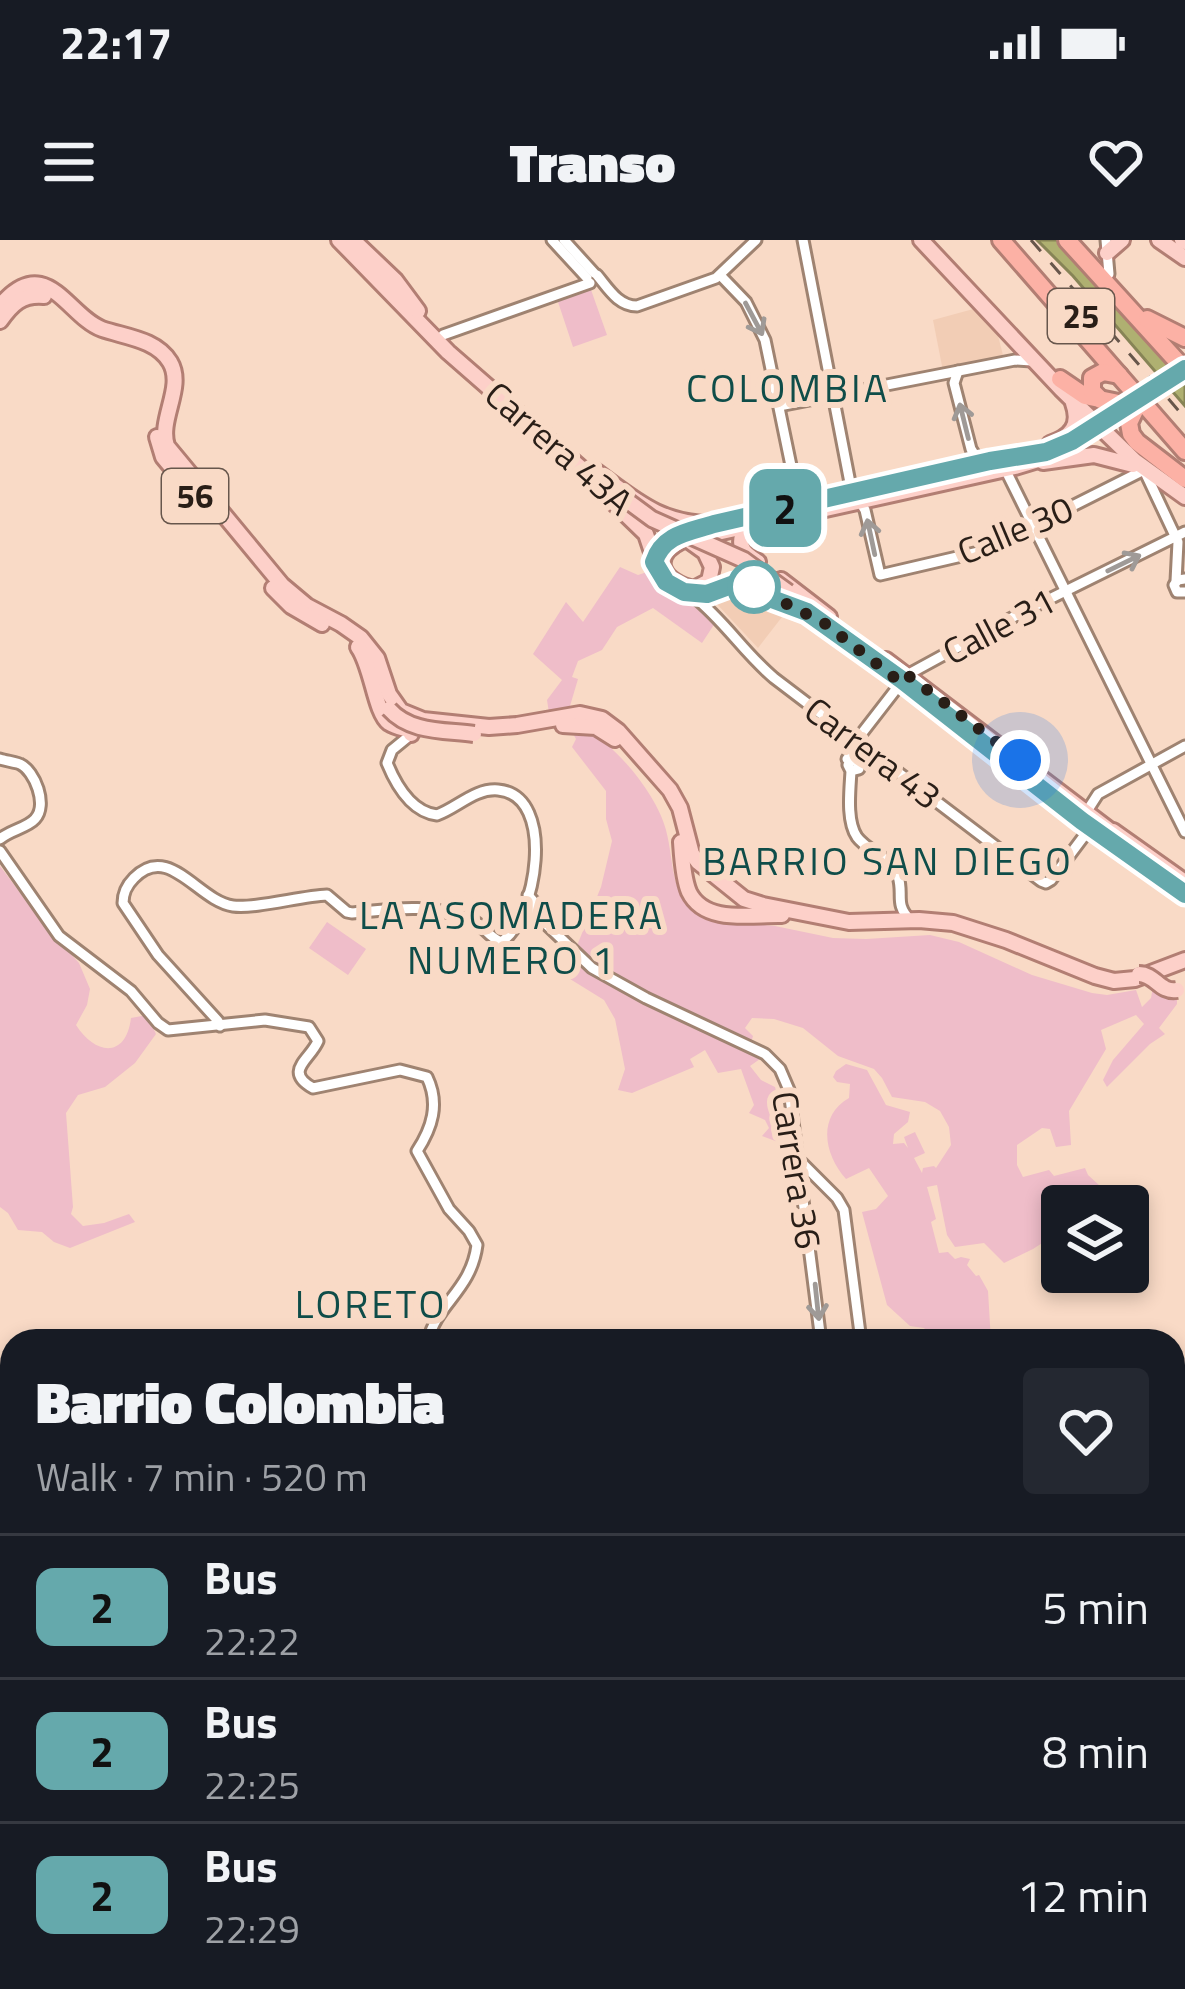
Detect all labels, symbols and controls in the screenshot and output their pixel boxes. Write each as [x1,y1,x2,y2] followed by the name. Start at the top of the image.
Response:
[60,8,172,76] text: 22:17
[509,121,676,203] text: Transo
[36,129,102,195] icon: menu
[1083,129,1149,195] icon: heart
[1048,289,1114,343] road number: 25
[744,301,767,337] one-way arrow
[686,358,890,417] district label: COLOMBIA
[473,368,645,528] street label: Carrera 43A
[951,403,973,441] one-way arrow
[162,469,228,523] road number: 56
[746,469,824,547] line badge: 2
[773,476,797,540] text: 2
[949,481,1081,578] street label: Calle 30
[859,519,881,558] one-way arrow
[1105,551,1141,573] one-way arrow
[729,562,779,612] unlabelled marker
[933,573,1065,678] street label: Calle 31
[793,683,953,822] street label: Carrera 43
[990,730,1050,790] your location
[702,831,1074,890] district label: BARRIO SAN DIEGO
[359,885,665,989] district label: LA ASOMADERA NUMERO 1
[758,1087,837,1253] street label: Carrera 36
[1041,1185,1149,1293] map controls
[1041,1185,1149,1293] button: layers
[295,1274,447,1333] district label: LORETO
[806,1282,828,1321] one-way arrow
[36,1358,445,1445] text: Barrio Colombia
[1023,1368,1149,1494] button: heart
[36,1447,368,1506] text: Walk · 7 min · 520 m
[204,1543,278,1611] text: Bus
[1042,1573,1149,1641] text: 5 min
[90,1575,114,1639] text: 2
[204,1611,300,1670] text: 22:22
[204,1687,278,1755] text: Bus
[1042,1717,1149,1785] text: 8 min
[90,1719,114,1783] text: 2
[204,1755,300,1814] text: 22:25
[204,1831,278,1899] text: Bus
[1017,1861,1149,1929] text: 12 min
[90,1863,114,1927] text: 2
[204,1899,300,1958] text: 22:29

